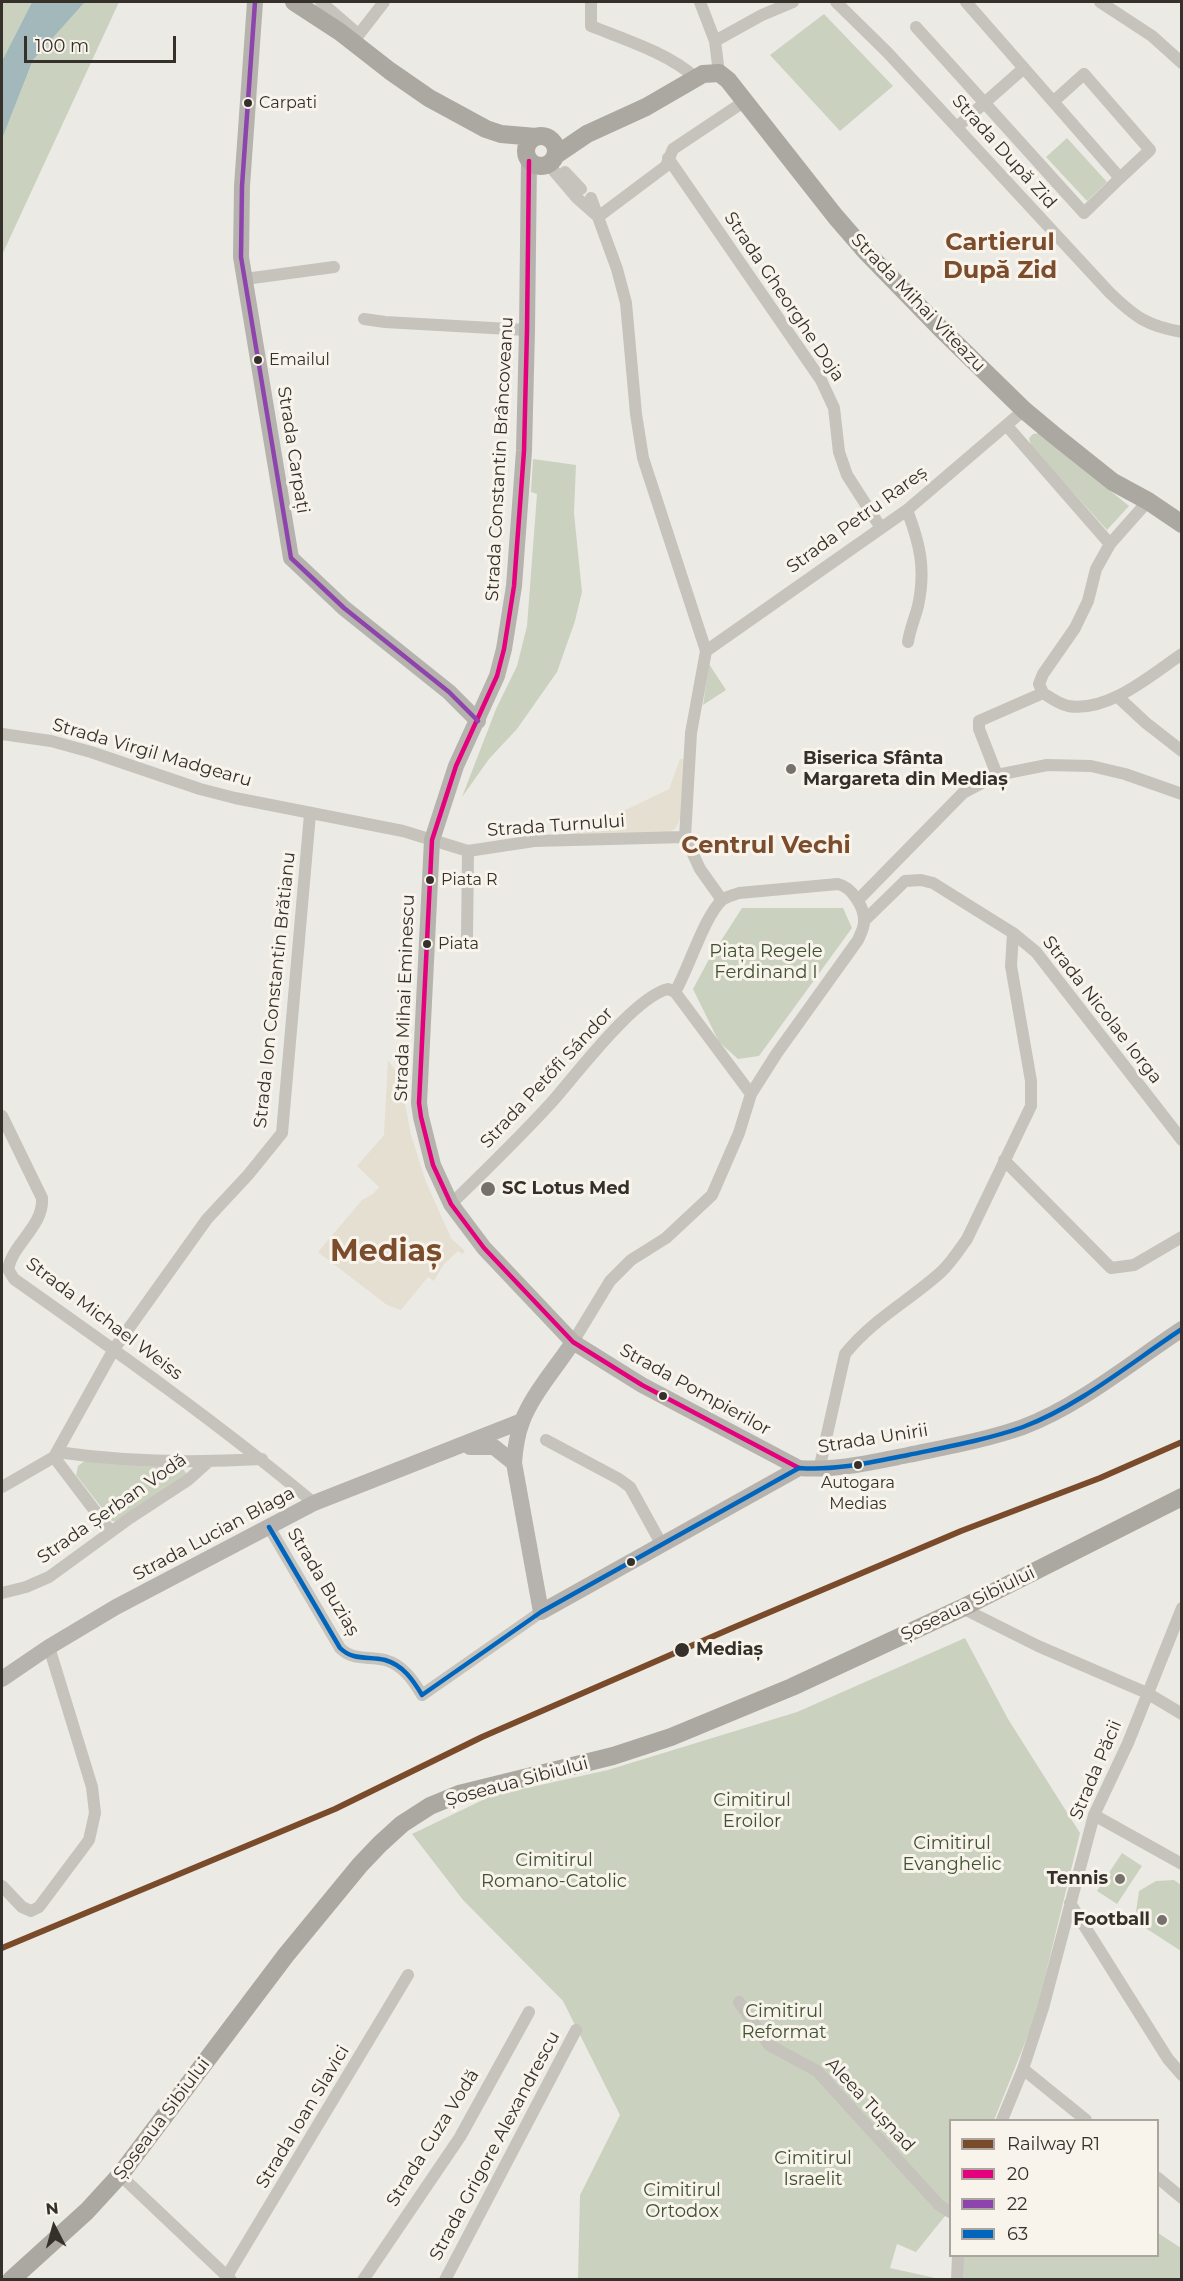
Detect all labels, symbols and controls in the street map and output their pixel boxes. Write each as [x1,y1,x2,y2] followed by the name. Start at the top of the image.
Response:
[27,24,178,62] scale bar
[35,35,89,57] text: 100 m
[947,90,1061,214] street label: Strada După Zid
[259,93,317,113] place label: Carpati
[242,97,254,109] marker: Carpati
[719,208,849,386] street label: Strada Gheorghe Doja
[846,229,990,377] street label: Strada Mihai Viteazu
[943,229,1057,285] district label: Cartierul După Zid
[482,316,518,602] street label: Strada Constantin Brâncoveanu
[269,350,330,370] place label: Emailul
[252,354,264,366] marker: Emailul
[272,385,314,515] street label: Strada Carpați
[783,462,931,578] street label: Strada Petru Rareș
[50,714,254,792] street label: Strada Virgil Madgearu
[803,748,1008,790] place label: Biserica Sfânta Margareta din Mediaș
[784,762,798,776] marker: Biserica Sfânta Margareta din Mediaș
[486,810,626,842] street label: Strada Turnului
[681,832,851,860] district label: Centrul Vechi
[250,851,300,1129] street label: Strada Ion Constantin Brătianu
[441,870,498,890] place label: Piata R
[424,874,436,886] marker: Piata R
[391,894,419,1102] street label: Strada Mihai Eminescu
[1038,932,1166,1088] street label: Strada Nicolae Iorga
[438,934,479,954] place label: Piata
[421,938,433,950] marker: Piata
[709,941,823,984] park label: Piața Regele Ferdinand I
[476,1003,618,1153] street label: Strada Petőfi Sándor
[502,1178,630,1200] place label: SC Lotus Med
[479,1180,497,1198] marker: SC Lotus Med
[330,1234,442,1270] district label: Mediaș
[21,1253,187,1385] street label: Strada Michael Weiss
[616,1340,774,1440] street label: Strada Pompierilor
[657,1390,669,1402] unlabelled marker
[816,1420,930,1458] street label: Strada Unirii
[33,1449,191,1569] street label: Strada Șerban Vodă
[852,1459,864,1471] marker: Autogara Medias
[821,1473,895,1511] place label: Autogara Medias
[130,1482,298,1586] street label: Strada Lucian Blaga
[282,1524,364,1640] street label: Strada Buziaș
[625,1556,637,1568] unlabelled marker
[897,1562,1039,1646] street label: Șoseaua Sibiului
[696,1639,763,1661] place label: Mediaș
[673,1641,691,1659] marker: Mediaș
[1065,1717,1127,1823] street label: Strada Păcii
[443,1753,591,1811] street label: Șoseaua Sibiului
[713,1790,791,1832] park label: Cimitirul Eroilor
[902,1833,1002,1876] park label: Cimitirul Evanghelic
[481,1850,627,1892] park label: Cimitirul Romano-Catolic
[1047,1868,1108,1890] place label: Tennis
[1113,1872,1127,1886] marker: Tennis
[1073,1909,1150,1931] place label: Football
[1155,1913,1169,1927] marker: Football
[741,2001,827,2044] park label: Cimitirul Reformat
[425,2028,565,2264] street label: Strada Grigore Alexandrescu
[252,2042,354,2192] street label: Strada Ioan Slavici
[109,2054,215,2184] street label: Șoseaua Sibiului
[821,2054,919,2156] street label: Aleea Tușnad
[382,2065,484,2211] street label: Strada Cuza Vodă
[949,2119,1159,2257] legend
[1007,2133,1100,2155] text: Railway R1
[774,2148,852,2190] park label: Cimitirul Israelit
[1007,2163,1029,2185] text: 20
[643,2180,721,2222] park label: Cimitirul Ortodox
[1007,2193,1027,2215] text: 22
[24,2197,84,2257] north arrow
[45,2198,59,2219] text: N
[1007,2223,1028,2245] text: 63

